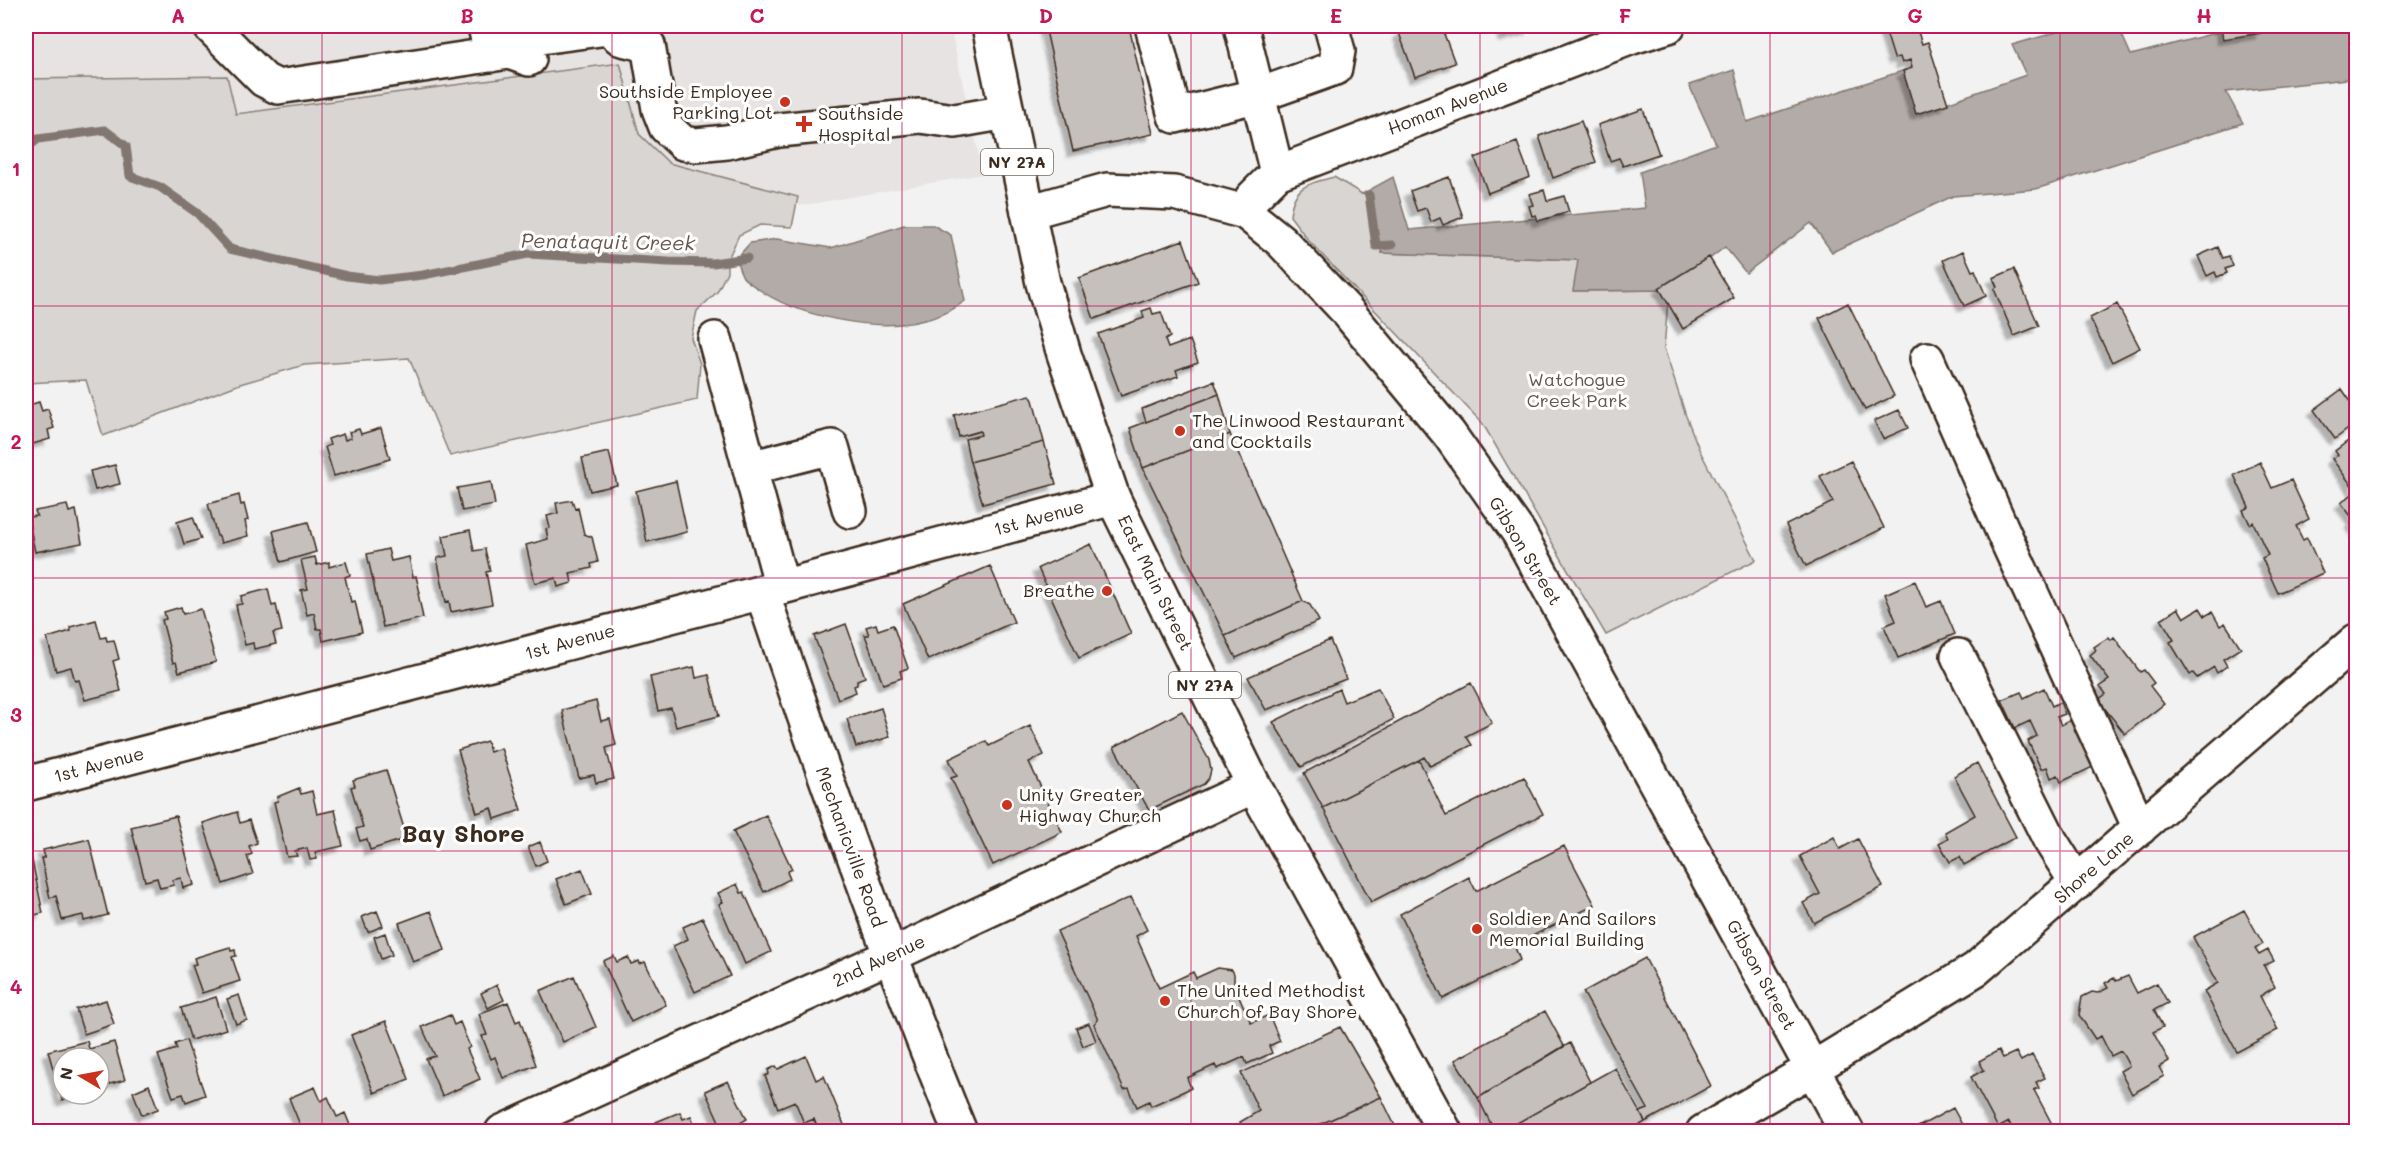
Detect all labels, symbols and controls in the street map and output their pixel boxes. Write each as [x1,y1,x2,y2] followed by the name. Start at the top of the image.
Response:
[171,2,185,28] text: A
[460,2,474,28] text: B
[750,2,765,28] text: C
[1039,2,1053,28] text: D
[1330,2,1342,28] text: E
[1619,2,1632,28] text: F
[1907,2,1923,28] text: G
[2196,2,2212,28] text: H
[1384,72,1511,140] street label: Homan Avenue
[599,79,773,124] place label: Southside Employee Parking Lot
[778,95,792,109] marker: Southside Employee Parking Lot
[818,101,904,146] place label: Southside Hospital
[795,115,813,133] marker: Southside Hospital
[981,149,1053,175] road number: NY 27A
[12,155,20,181] text: 1
[521,226,696,256] water label: Penataquit Creek
[1527,367,1627,412] park label: Watchogue Creek Park
[1192,408,1405,453] place label: The Linwood Restaurant and Cocktails
[1173,424,1187,438] marker: The Linwood Restaurant and Cocktails
[10,428,22,454] text: 2
[1484,492,1568,609] street label: Gibson Street
[991,493,1087,541] street label: 1st Avenue
[1113,511,1199,654] street label: East Main Street
[1023,578,1095,602] place label: Breathe
[1100,584,1114,598] marker: Breathe
[522,617,618,665] street label: 1st Avenue
[1169,672,1241,698] road number: NY 27A
[10,701,22,727] text: 3
[51,740,147,788] street label: 1st Avenue
[811,763,891,930] street label: Mechanicville Road
[1019,782,1161,827] place label: Unity Greater Highway Church
[1000,798,1014,812] marker: Unity Greater Highway Church
[402,817,524,848] district label: Bay Shore
[2048,826,2138,909] street label: Shore Lane
[1489,906,1657,951] place label: Soldier And Sailors Memorial Building
[1722,915,1802,1034] street label: Gibson Street
[1470,922,1484,936] marker: Soldier And Sailors Memorial Building
[828,928,929,992] street label: 2nd Avenue
[10,973,23,999] text: 4
[1177,978,1366,1023] place label: The United Methodist Church of Bay Shore
[1158,994,1172,1008] marker: The United Methodist Church of Bay Shore
[51,1046,111,1106] north arrow
[54,1065,77,1081] text: N

